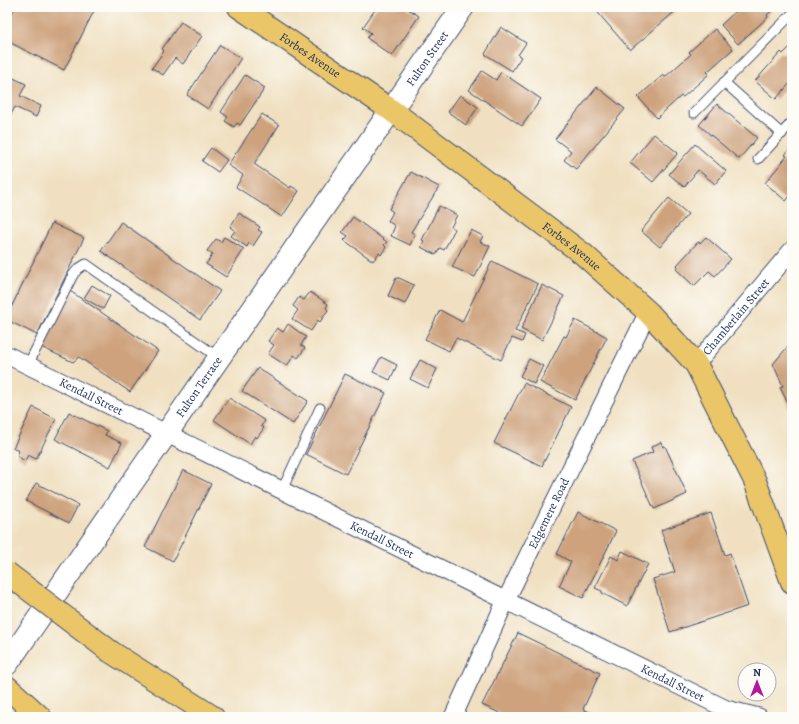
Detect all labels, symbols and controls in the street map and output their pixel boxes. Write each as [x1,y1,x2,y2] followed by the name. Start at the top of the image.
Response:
[402,28,452,89] street label: Fulton Street
[276,29,344,82] street label: Forbes Avenue
[539,218,605,274] street label: Forbes Avenue
[699,275,773,358] street label: Chamberlain Street
[172,353,226,421] street label: Fulton Terrace
[57,374,126,419] street label: Kendall Street
[524,475,573,552] street label: Edgemere Road
[348,517,417,562] street label: Kendall Street
[638,660,707,705] street label: Kendall Street
[737,662,777,702] north arrow
[753,665,761,680] text: N

